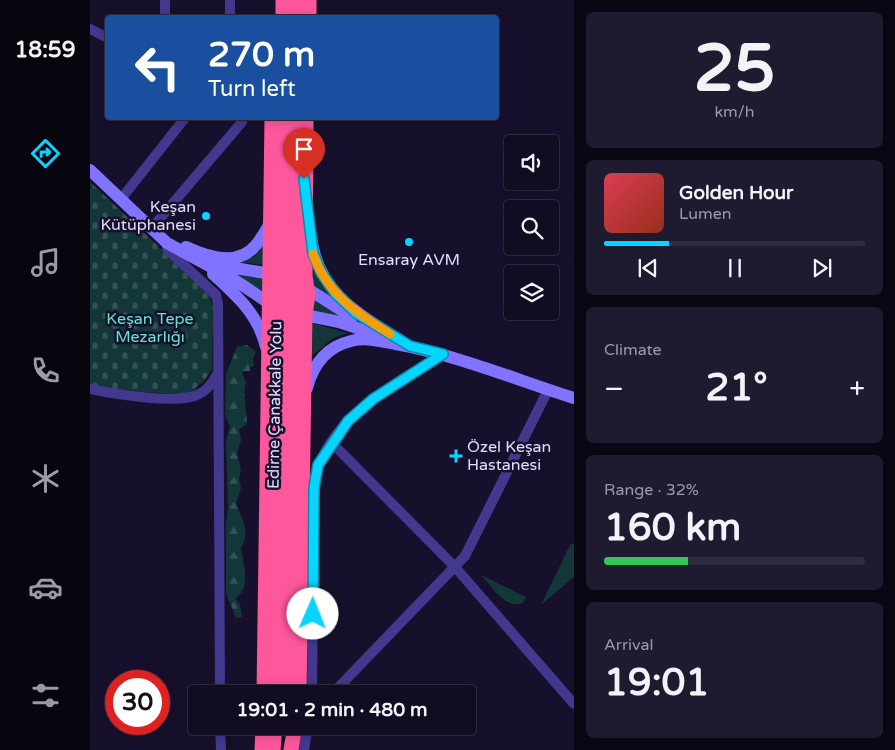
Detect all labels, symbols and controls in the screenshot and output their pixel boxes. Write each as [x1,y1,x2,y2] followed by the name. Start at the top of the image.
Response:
[694,30,775,109] text: 25
[208,34,315,76] text: 270 m
[125,35,190,100] icon: left
[15,37,75,63] text: 18:59
[208,76,296,102] text: Turn left
[714,102,755,122] text: km/h
[283,128,325,179] pin
[290,135,318,163] icon: arrive
[504,135,559,320] map controls
[504,135,559,190] button: sound
[28,136,63,171] icon: directions
[679,182,793,204] text: Golden Hour
[100,197,196,235] place label: Keşan Kütüphanesi
[504,200,559,255] button: search
[679,204,731,224] text: Lumen
[200,210,212,222] marker: Keşan Kütüphanesi
[403,236,415,248] marker: Ensaray AVM
[28,245,63,280] icon: music
[358,250,460,270] place label: Ensaray AVM
[634,254,662,282] icon: previous
[721,254,749,282] icon: pause
[808,254,836,282] icon: next
[504,265,559,320] button: layers
[106,309,194,347] park label: Keşan Tepe Mezarlığı
[264,321,286,489] street label: Edirne Çanakkale Yolu
[604,340,662,360] text: Climate
[28,353,63,388] icon: phone
[706,365,768,411] text: 21°
[604,372,624,406] text: −
[849,372,865,406] text: +
[467,437,551,475] place label: Özel Keşan Hastanesi
[449,449,463,463] marker: Özel Keşan Hastanesi
[28,461,63,496] icon: climate
[604,480,699,500] text: Range · 32%
[604,505,741,551] text: 160 km
[28,570,63,605] icon: car
[286,587,338,639] position arrow
[604,635,653,655] text: Arrival
[604,660,709,706] text: 19:01
[105,670,170,735] speed limit sign: 30
[28,678,63,713] icon: filters
[236,699,428,721] text: 19:01 · 2 min · 480 m

